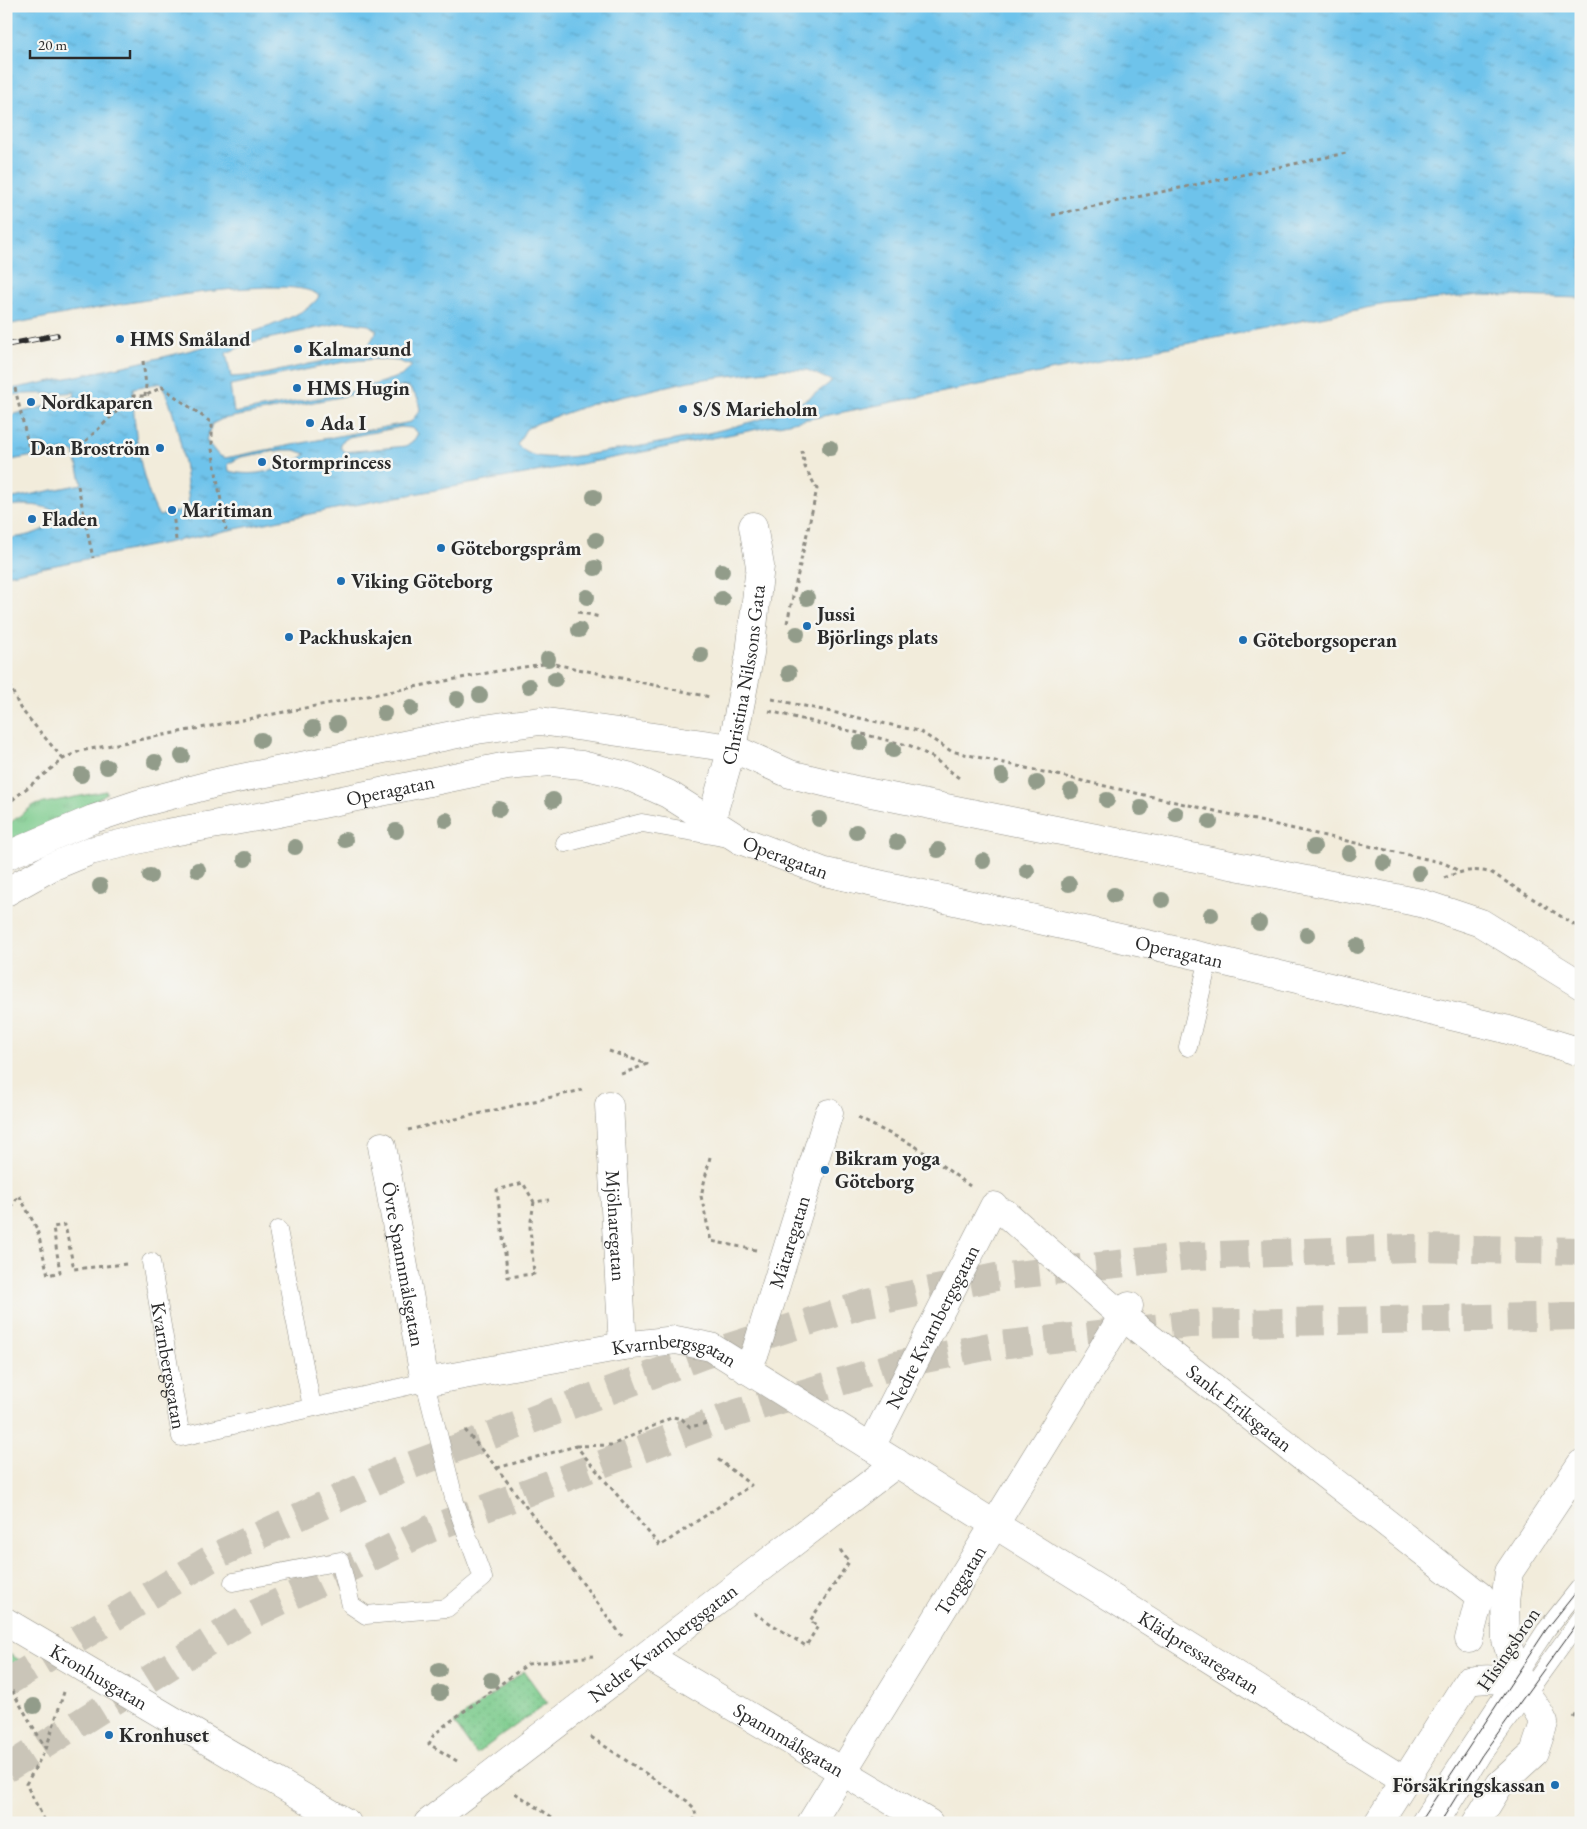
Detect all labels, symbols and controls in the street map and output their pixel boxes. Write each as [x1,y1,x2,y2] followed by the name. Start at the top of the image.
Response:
[30,28,130,60] scale bar
[38,35,67,54] text: 20 m
[130,326,251,352] place label: HMS Småland
[114,333,126,345] marker: HMS Småland
[308,336,412,362] place label: Kalmarsund
[292,343,304,355] marker: Kalmarsund
[307,375,410,401] place label: HMS Hugin
[291,382,303,394] marker: HMS Hugin
[41,389,153,415] place label: Nordkaparen
[25,396,37,408] marker: Nordkaparen
[693,396,818,422] place label: S/S Marieholm
[677,403,689,415] marker: S/S Marieholm
[319,410,366,436] place label: Ada I
[304,417,316,429] marker: Ada I
[30,435,150,461] place label: Dan Broström
[154,442,166,454] marker: Dan Broström
[272,449,391,475] place label: Stormprincess
[256,456,268,468] marker: Stormprincess
[182,497,273,523] place label: Maritiman
[166,504,178,516] marker: Maritiman
[42,506,98,532] place label: Fladen
[26,513,38,525] marker: Fladen
[451,535,581,561] place label: Göteborgspråm
[435,542,447,554] marker: Göteborgspråm
[351,568,493,594] place label: Viking Göteborg
[335,575,347,587] marker: Viking Göteborg
[715,583,771,768] street label: Christina Nilssons Gata
[815,601,938,650] place label: Jussi Björlings plats
[801,620,813,632] marker: Jussi Björlings plats
[299,624,412,650] place label: Packhuskajen
[1253,627,1397,653] place label: Göteborgsoperan
[283,631,295,643] marker: Packhuskajen
[1237,634,1249,646] marker: Göteborgsoperan
[344,768,437,812] street label: Operagatan
[739,829,833,885] street label: Operagatan
[1133,929,1226,974] street label: Operagatan
[835,1145,941,1194] place label: Bikram yoga Göteborg
[819,1164,831,1176] marker: Bikram yoga Göteborg
[600,1169,632,1283] street label: Mjölnaregatan
[376,1179,431,1349] street label: Övre Spannmålsgatan
[763,1192,816,1292] street label: Mätaregatan
[880,1240,985,1413] street label: Nedre Kvarnbergsgatan
[145,1300,193,1432] street label: Kvarnbergsgatan
[609,1327,742,1373] street label: Kvarnbergsgatan
[1181,1358,1298,1458] street label: Sankt Eriksgatan
[929,1540,992,1620] street label: Torggatan
[583,1577,743,1708] street label: Nedre Kvarnbergsgatan
[1470,1602,1546,1696] street label: Hisingsbron
[1134,1605,1265,1700] street label: Klädpressaregatan
[45,1638,153,1716] street label: Kronhusgatan
[729,1697,850,1783] street label: Spannmålsgatan
[119,1722,209,1748] place label: Kronhuset
[103,1729,115,1741] marker: Kronhuset
[1393,1772,1545,1798] place label: Försäkringskassan
[1549,1779,1561,1791] marker: Försäkringskassan

